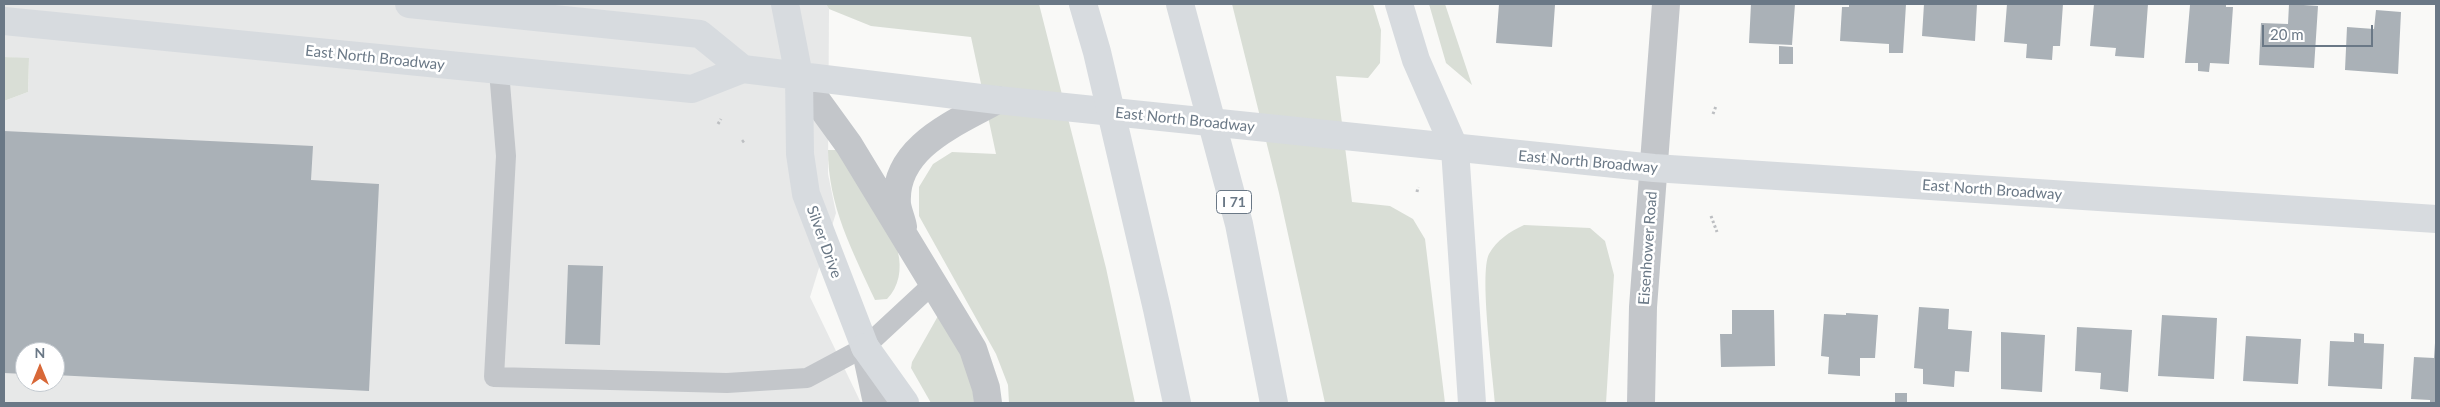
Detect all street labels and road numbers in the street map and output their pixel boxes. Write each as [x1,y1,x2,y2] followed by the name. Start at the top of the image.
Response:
[304,42,446,74] street label: East North Broadway
[1114,104,1256,136] street label: East North Broadway
[1517,147,1659,177] street label: East North Broadway
[1921,176,2063,204] street label: East North Broadway
[1216,190,1252,213] road number: I 71
[1635,191,1661,305] street label: Eisenhower Road
[803,203,845,281] street label: Silver Drive

